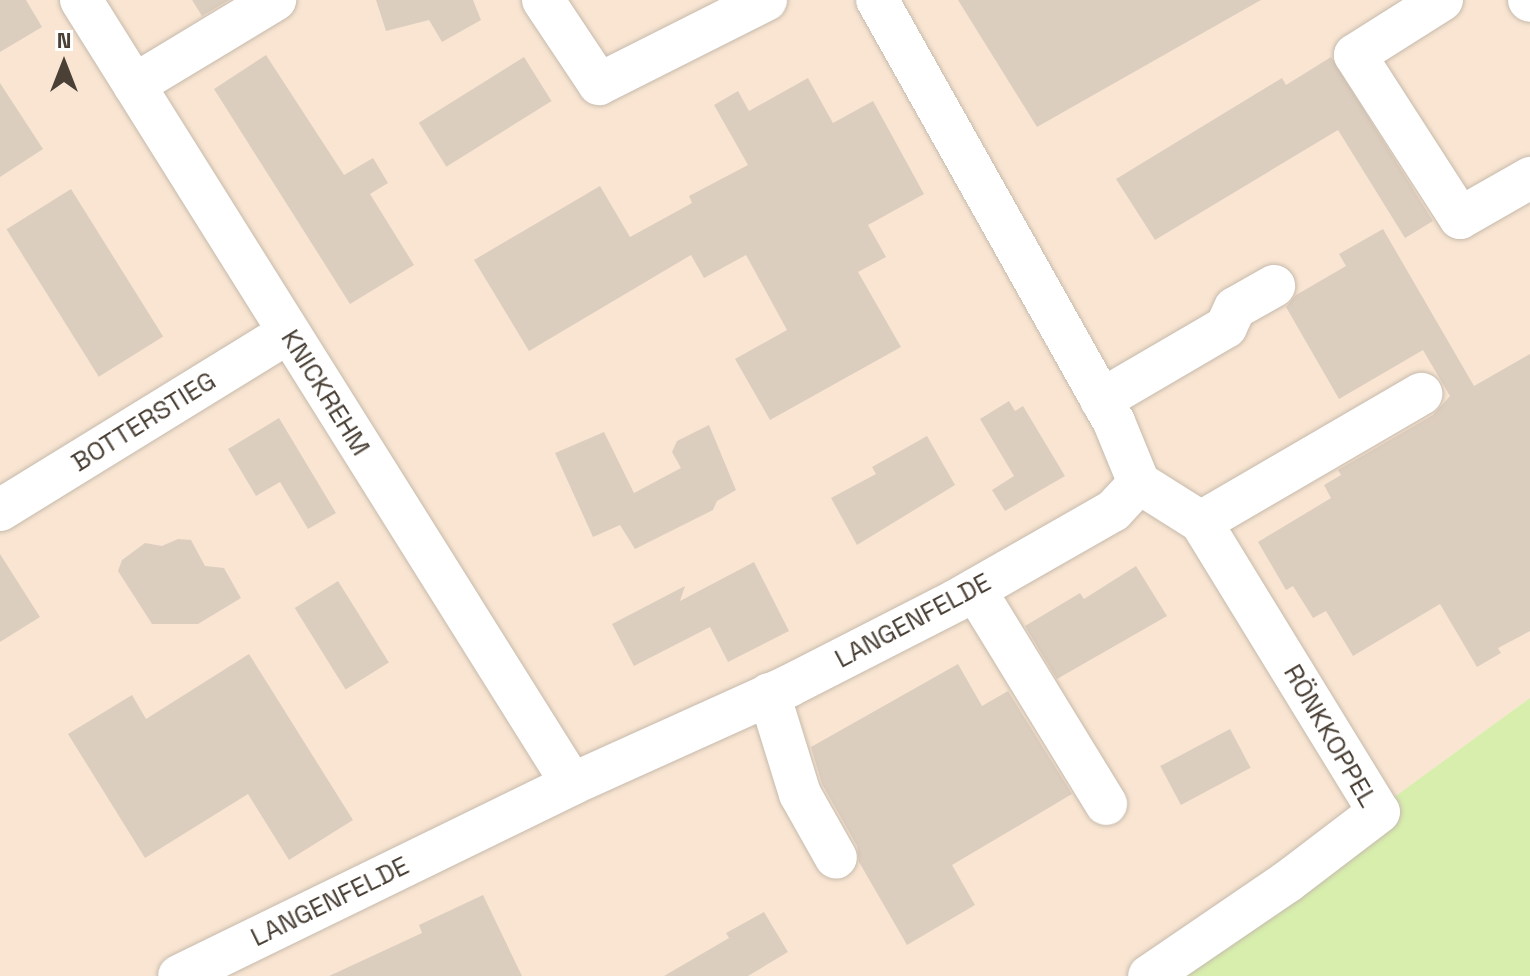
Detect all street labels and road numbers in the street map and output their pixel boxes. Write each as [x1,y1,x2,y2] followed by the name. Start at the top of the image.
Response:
[274,324,376,462] street label: KNICKREHM
[66,365,222,479] street label: BOTTERSTIEG
[830,567,996,675] street label: LANGENFELDE
[1277,659,1383,813] street label: RÖNKKOPPEL
[246,850,414,954] street label: LANGENFELDE

